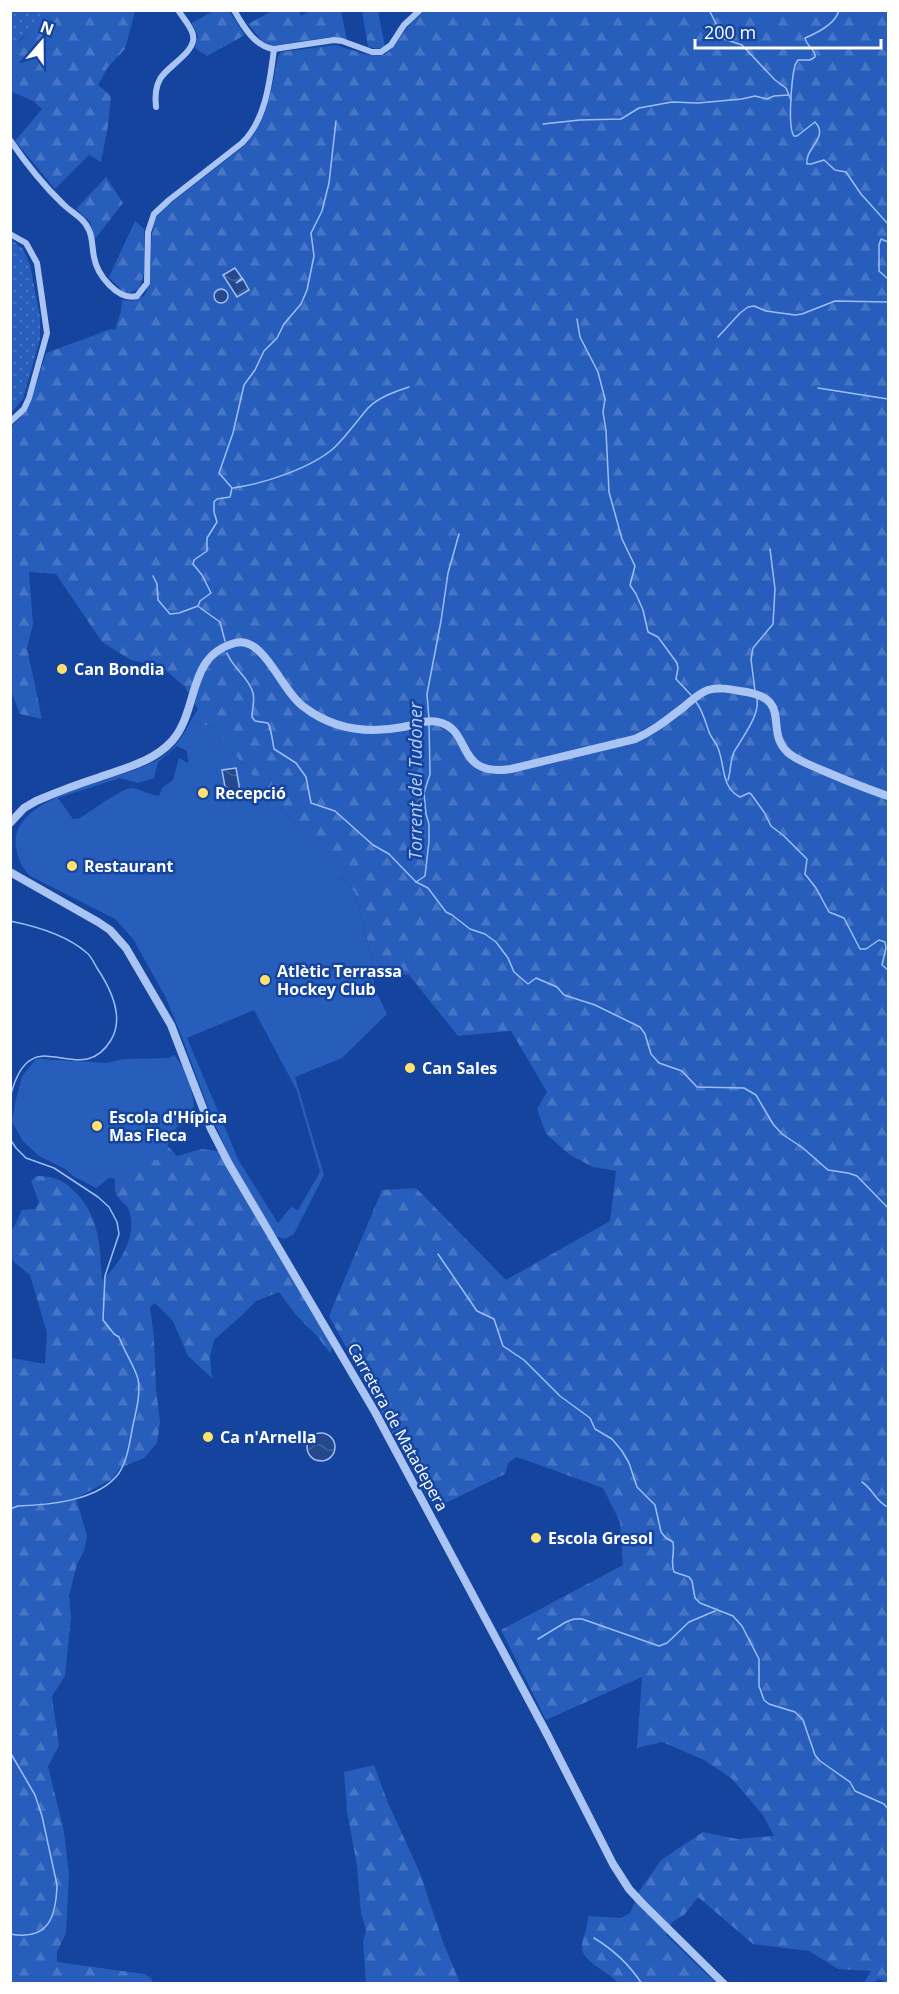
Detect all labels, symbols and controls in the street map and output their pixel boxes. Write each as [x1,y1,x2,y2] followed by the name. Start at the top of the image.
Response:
[12,12,72,72] north arrow
[695,12,881,50] scale bar
[37,15,57,40] text: N
[704,20,756,44] text: 200 m
[74,658,164,680] place label: Can Bondia
[55,662,69,676] marker: Can Bondia
[403,701,427,860] water label: Torrent del Tudoner
[215,782,286,804] place label: Recepció
[196,786,210,800] marker: Recepció
[84,855,174,877] place label: Restaurant
[65,859,79,873] marker: Restaurant
[277,960,402,1000] place label: Atlètic Terrassa Hockey Club
[258,973,272,987] marker: Atlètic Terrassa Hockey Club
[422,1057,497,1079] place label: Can Sales
[403,1061,417,1075] marker: Can Sales
[109,1106,227,1146] place label: Escola d'Hípica Mas Fleca
[90,1119,104,1133] marker: Escola d'Hípica Mas Fleca
[343,1339,453,1515] street label: Carretera de Matadepera
[220,1426,317,1448] place label: Ca n'Arnella
[201,1430,215,1444] marker: Ca n'Arnella
[548,1527,653,1549] place label: Escola Gresol
[529,1531,543,1545] marker: Escola Gresol

